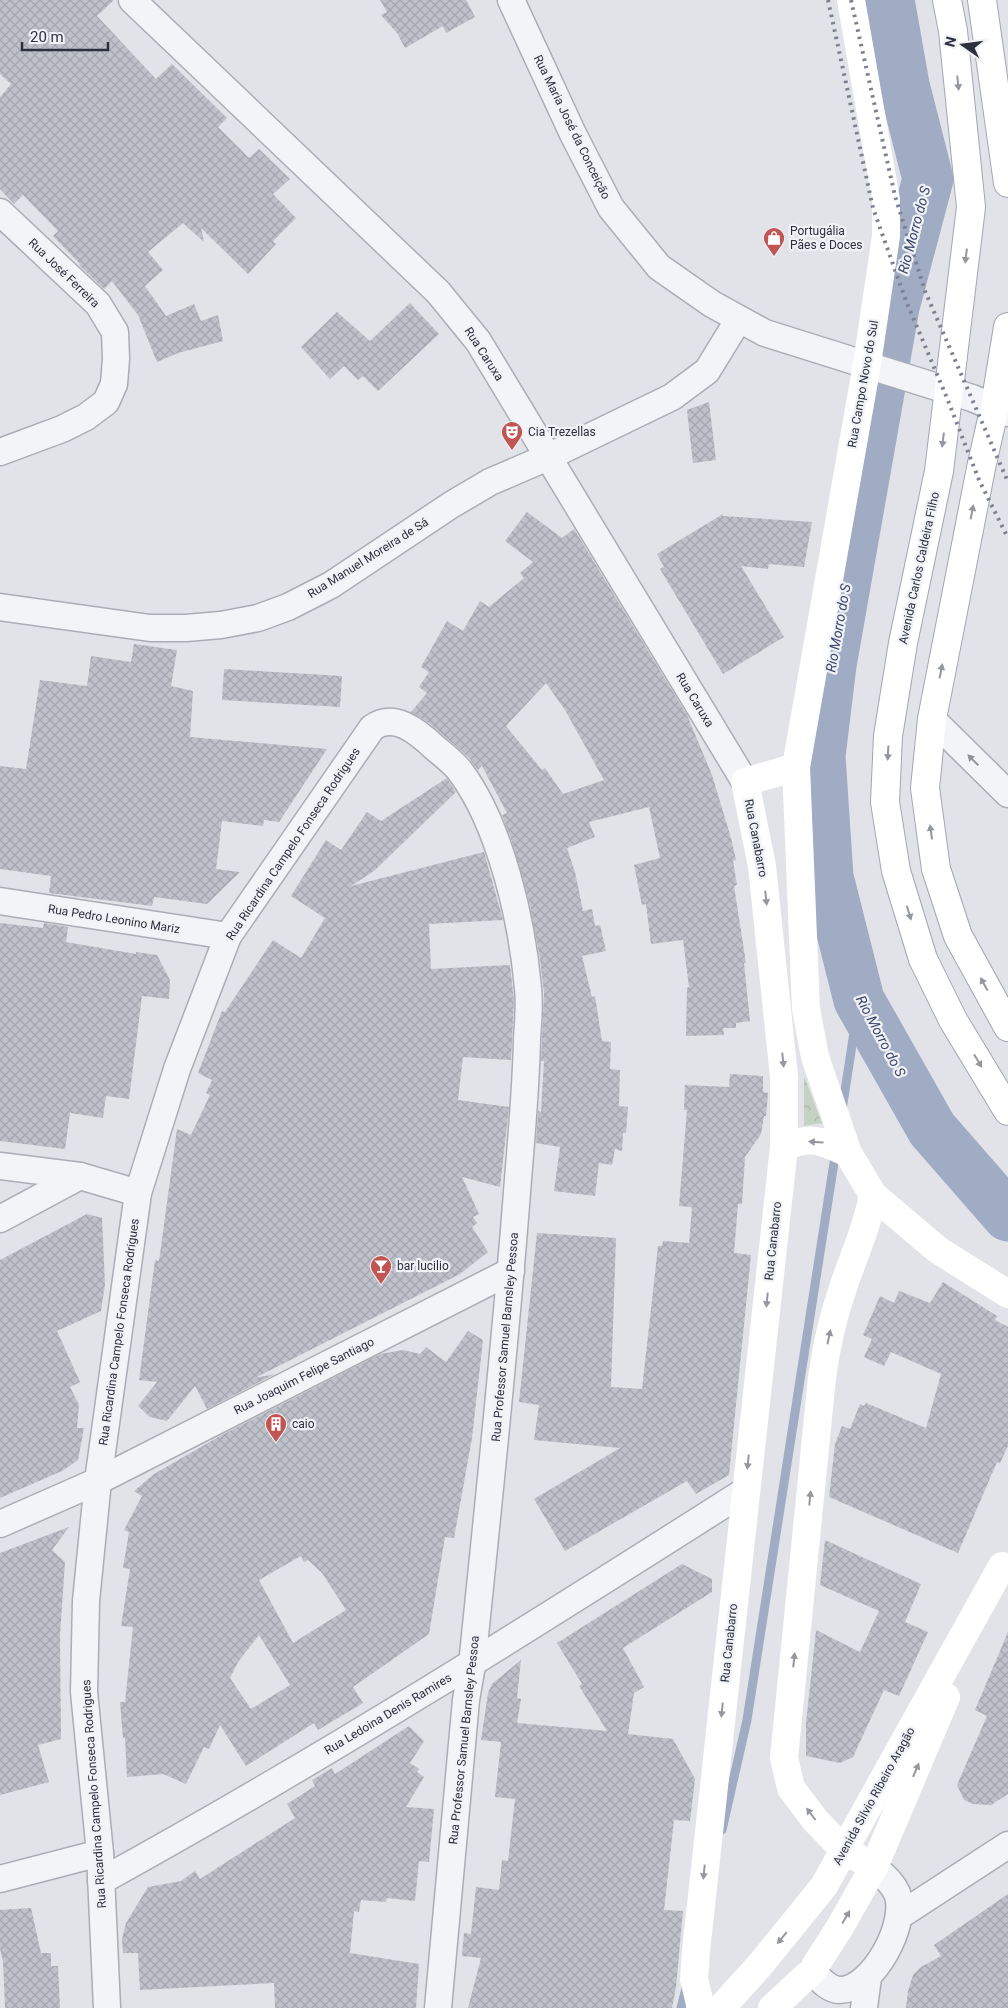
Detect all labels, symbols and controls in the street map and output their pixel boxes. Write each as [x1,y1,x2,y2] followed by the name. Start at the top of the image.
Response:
[22,20,109,52] scale bar
[938,20,988,70] north arrow
[30,28,64,46] text: 20 m
[941,35,959,49] text: N
[531,53,613,202] street label: Rua Maria José da Conceição
[955,75,963,91] one-way arrow
[895,184,934,275] water label: Rio Morro do S
[790,224,862,252] place label: Portugália Pães e Doces
[762,226,786,257] shop icon: Portugália Pães e Doces
[26,236,102,310] street label: Rua José Ferreira
[962,248,970,264] one-way arrow
[845,319,881,449] street label: Rua Campo Novo do Sul
[462,325,506,383] street label: Rua Caruxa
[500,420,524,451] theatre icon: Cia Trezellas
[528,425,596,439] place label: Cia Trezellas
[939,432,947,448] one-way arrow
[896,490,942,645] street label: Avenida Carlos Caldeira Filho
[969,503,977,519] one-way arrow
[305,515,431,601] street label: Rua Manuel Moreira de Sá
[822,582,854,674] water label: Rio Morro do S
[938,663,946,679] one-way arrow
[673,670,717,730] street label: Rua Caruxa
[223,745,363,943] street label: Rua Ricardina Campelo Fonseca Rodrigues
[883,746,891,762] one-way arrow
[968,754,980,766] one-way arrow
[742,798,770,878] street label: Rua Canabarro
[927,824,935,840] one-way arrow
[762,891,770,907] one-way arrow
[47,902,181,936] street label: Rua Pedro Leonino Mariz
[905,906,913,921] one-way arrow
[980,977,988,991] one-way arrow
[853,993,910,1080] water label: Rio Morro do S
[779,1052,787,1068] one-way arrow
[974,1055,983,1068] one-way arrow
[808,1137,824,1145] one-way arrow
[762,1201,784,1281] street label: Rua Canabarro
[96,1217,142,1447] street label: Rua Ricardina Campelo Fonseca Rodrigues
[489,1232,521,1442] street label: Rua Professor Samuel Barnsley Pessoa
[369,1254,393,1285] bar icon: bar lucilio
[397,1259,449,1273] place label: bar lucilio
[763,1292,771,1308] one-way arrow
[825,1329,833,1344] one-way arrow
[232,1334,377,1418] street label: Rua Joaquim Felipe Santiago
[264,1412,288,1443] building icon: caio
[292,1417,315,1431] place label: caio
[744,1454,752,1470] one-way arrow
[806,1490,814,1506] one-way arrow
[718,1603,740,1683] street label: Rua Canabarro
[446,1635,482,1845] street label: Rua Professor Samuel Barnsley Pessoa
[790,1652,798,1668] one-way arrow
[322,1670,454,1758] street label: Rua Ledoina Denis Ramires
[79,1679,109,1909] street label: Rua Ricardina Campelo Fonseca Rodrigues
[717,1702,725,1718] one-way arrow
[830,1725,918,1867] street label: Avenida Silvio Ribeiro Aragão
[912,1763,920,1777] one-way arrow
[805,1808,816,1821] one-way arrow
[700,1864,708,1880] one-way arrow
[842,1910,851,1923] one-way arrow
[776,1932,787,1945] one-way arrow

